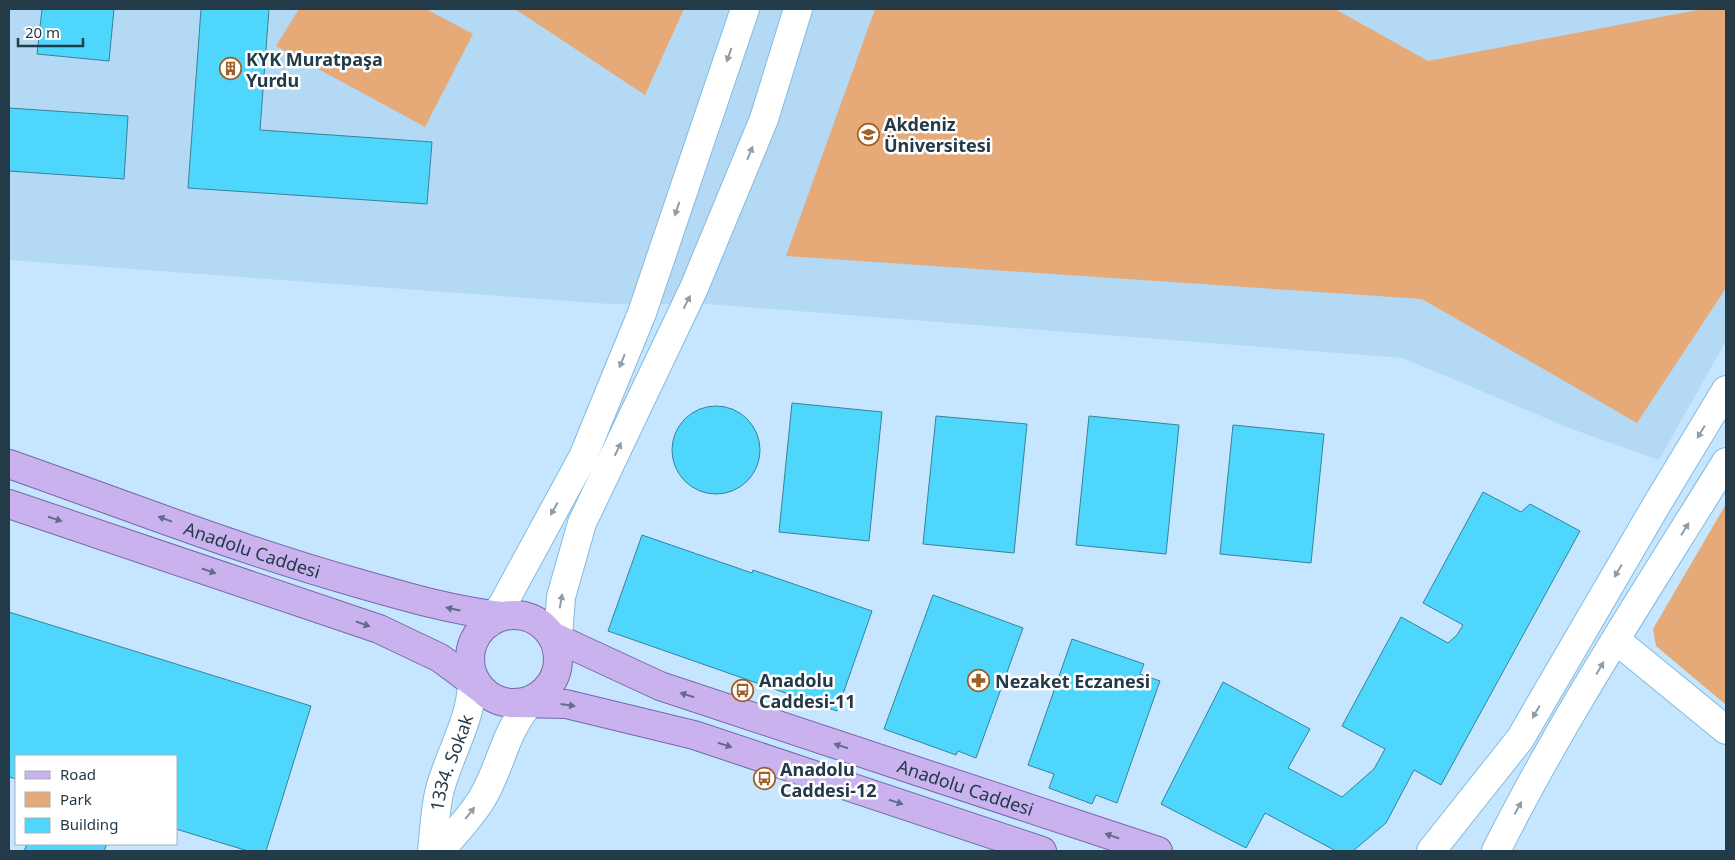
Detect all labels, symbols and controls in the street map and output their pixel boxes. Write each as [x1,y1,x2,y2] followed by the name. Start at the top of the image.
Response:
[18,15,82,47] scale bar
[25,22,60,42] text: 20 m
[246,47,383,92] place label: KYK Muratpaşa Yurdu
[725,48,733,63] one-way arrow
[218,57,242,81] building icon: KYK Muratpaşa Yurdu
[884,112,991,157] place label: Akdeniz Üniversitesi
[856,122,880,146] school or university icon: Akdeniz Üniversitesi
[747,145,754,160] one-way arrow
[673,201,680,216] one-way arrow
[683,295,691,310] one-way arrow
[618,354,625,369] one-way arrow
[1696,425,1705,438] one-way arrow
[614,442,622,456] one-way arrow
[550,502,559,516] one-way arrow
[48,515,63,523] one-way arrow
[157,515,172,523] one-way arrow
[181,516,323,584] street label: Anadolu Caddesi
[1680,523,1689,536] one-way arrow
[1613,565,1622,578] one-way arrow
[202,568,217,576] one-way arrow
[557,592,565,608] one-way arrow
[446,605,461,613] one-way arrow
[355,621,370,628] one-way arrow
[1595,661,1604,674] one-way arrow
[759,668,856,713] place label: Anadolu Caddesi-11
[967,669,991,693] pharmacy icon: Nezaket Eczanesi
[995,669,1150,693] place label: Nezaket Eczanesi
[731,678,755,702] bus stop icon: Anadolu Caddesi-11
[679,691,694,699] one-way arrow
[560,702,576,710] one-way arrow
[1532,704,1540,719] one-way arrow
[424,711,478,812] street label: 1334. Sokak
[718,741,733,749] one-way arrow
[834,741,849,749] one-way arrow
[894,754,1037,821] street label: Anadolu Caddesi
[15,755,178,845] legend
[780,757,877,802] place label: Anadolu Caddesi-12
[60,764,96,784] text: Road
[752,767,776,791] bus stop icon: Anadolu Caddesi-12
[60,789,92,809] text: Park
[888,799,903,806] one-way arrow
[1514,801,1522,815] one-way arrow
[465,807,476,820] one-way arrow
[60,814,118,834] text: Building
[1104,831,1119,839] one-way arrow

